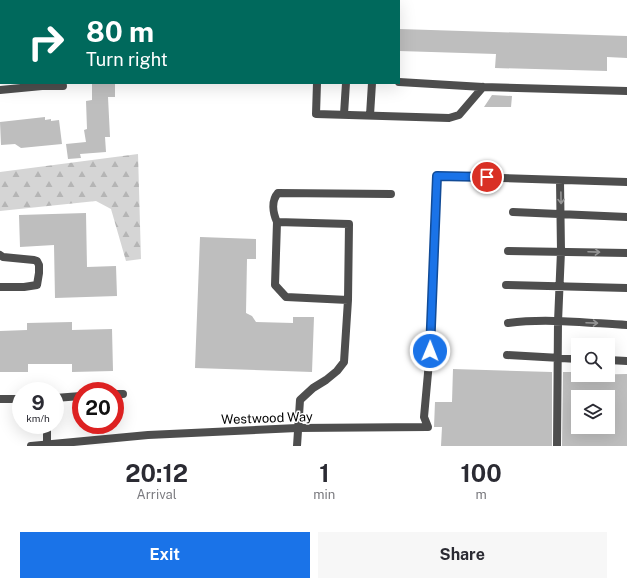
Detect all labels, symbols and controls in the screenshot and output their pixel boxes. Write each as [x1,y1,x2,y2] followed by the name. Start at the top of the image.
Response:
[86,15,154,48] text: 80 m
[20,16,72,68] icon: right
[86,49,168,70] text: Turn right
[470,160,504,194] pin
[476,166,498,188] icon: arrive
[557,191,565,204] one-way arrow
[587,248,600,256] one-way arrow
[585,320,598,327] one-way arrow
[409,330,451,372] position arrow
[571,338,615,434] map controls
[571,338,615,382] button: search
[72,382,124,434] speed limit sign: 20
[571,390,615,434] button: layers
[31,391,45,415] text: 9
[221,409,313,427] street label: Westwood Way
[26,412,50,424] text: km/h
[125,459,188,487] text: 20:12
[319,459,329,487] text: 1
[461,459,502,487] text: 100
[137,487,177,502] text: Arrival
[313,487,335,502] text: min
[476,487,487,502] text: m
[20,532,310,578] button: Exit
[318,532,607,578] button: Share

